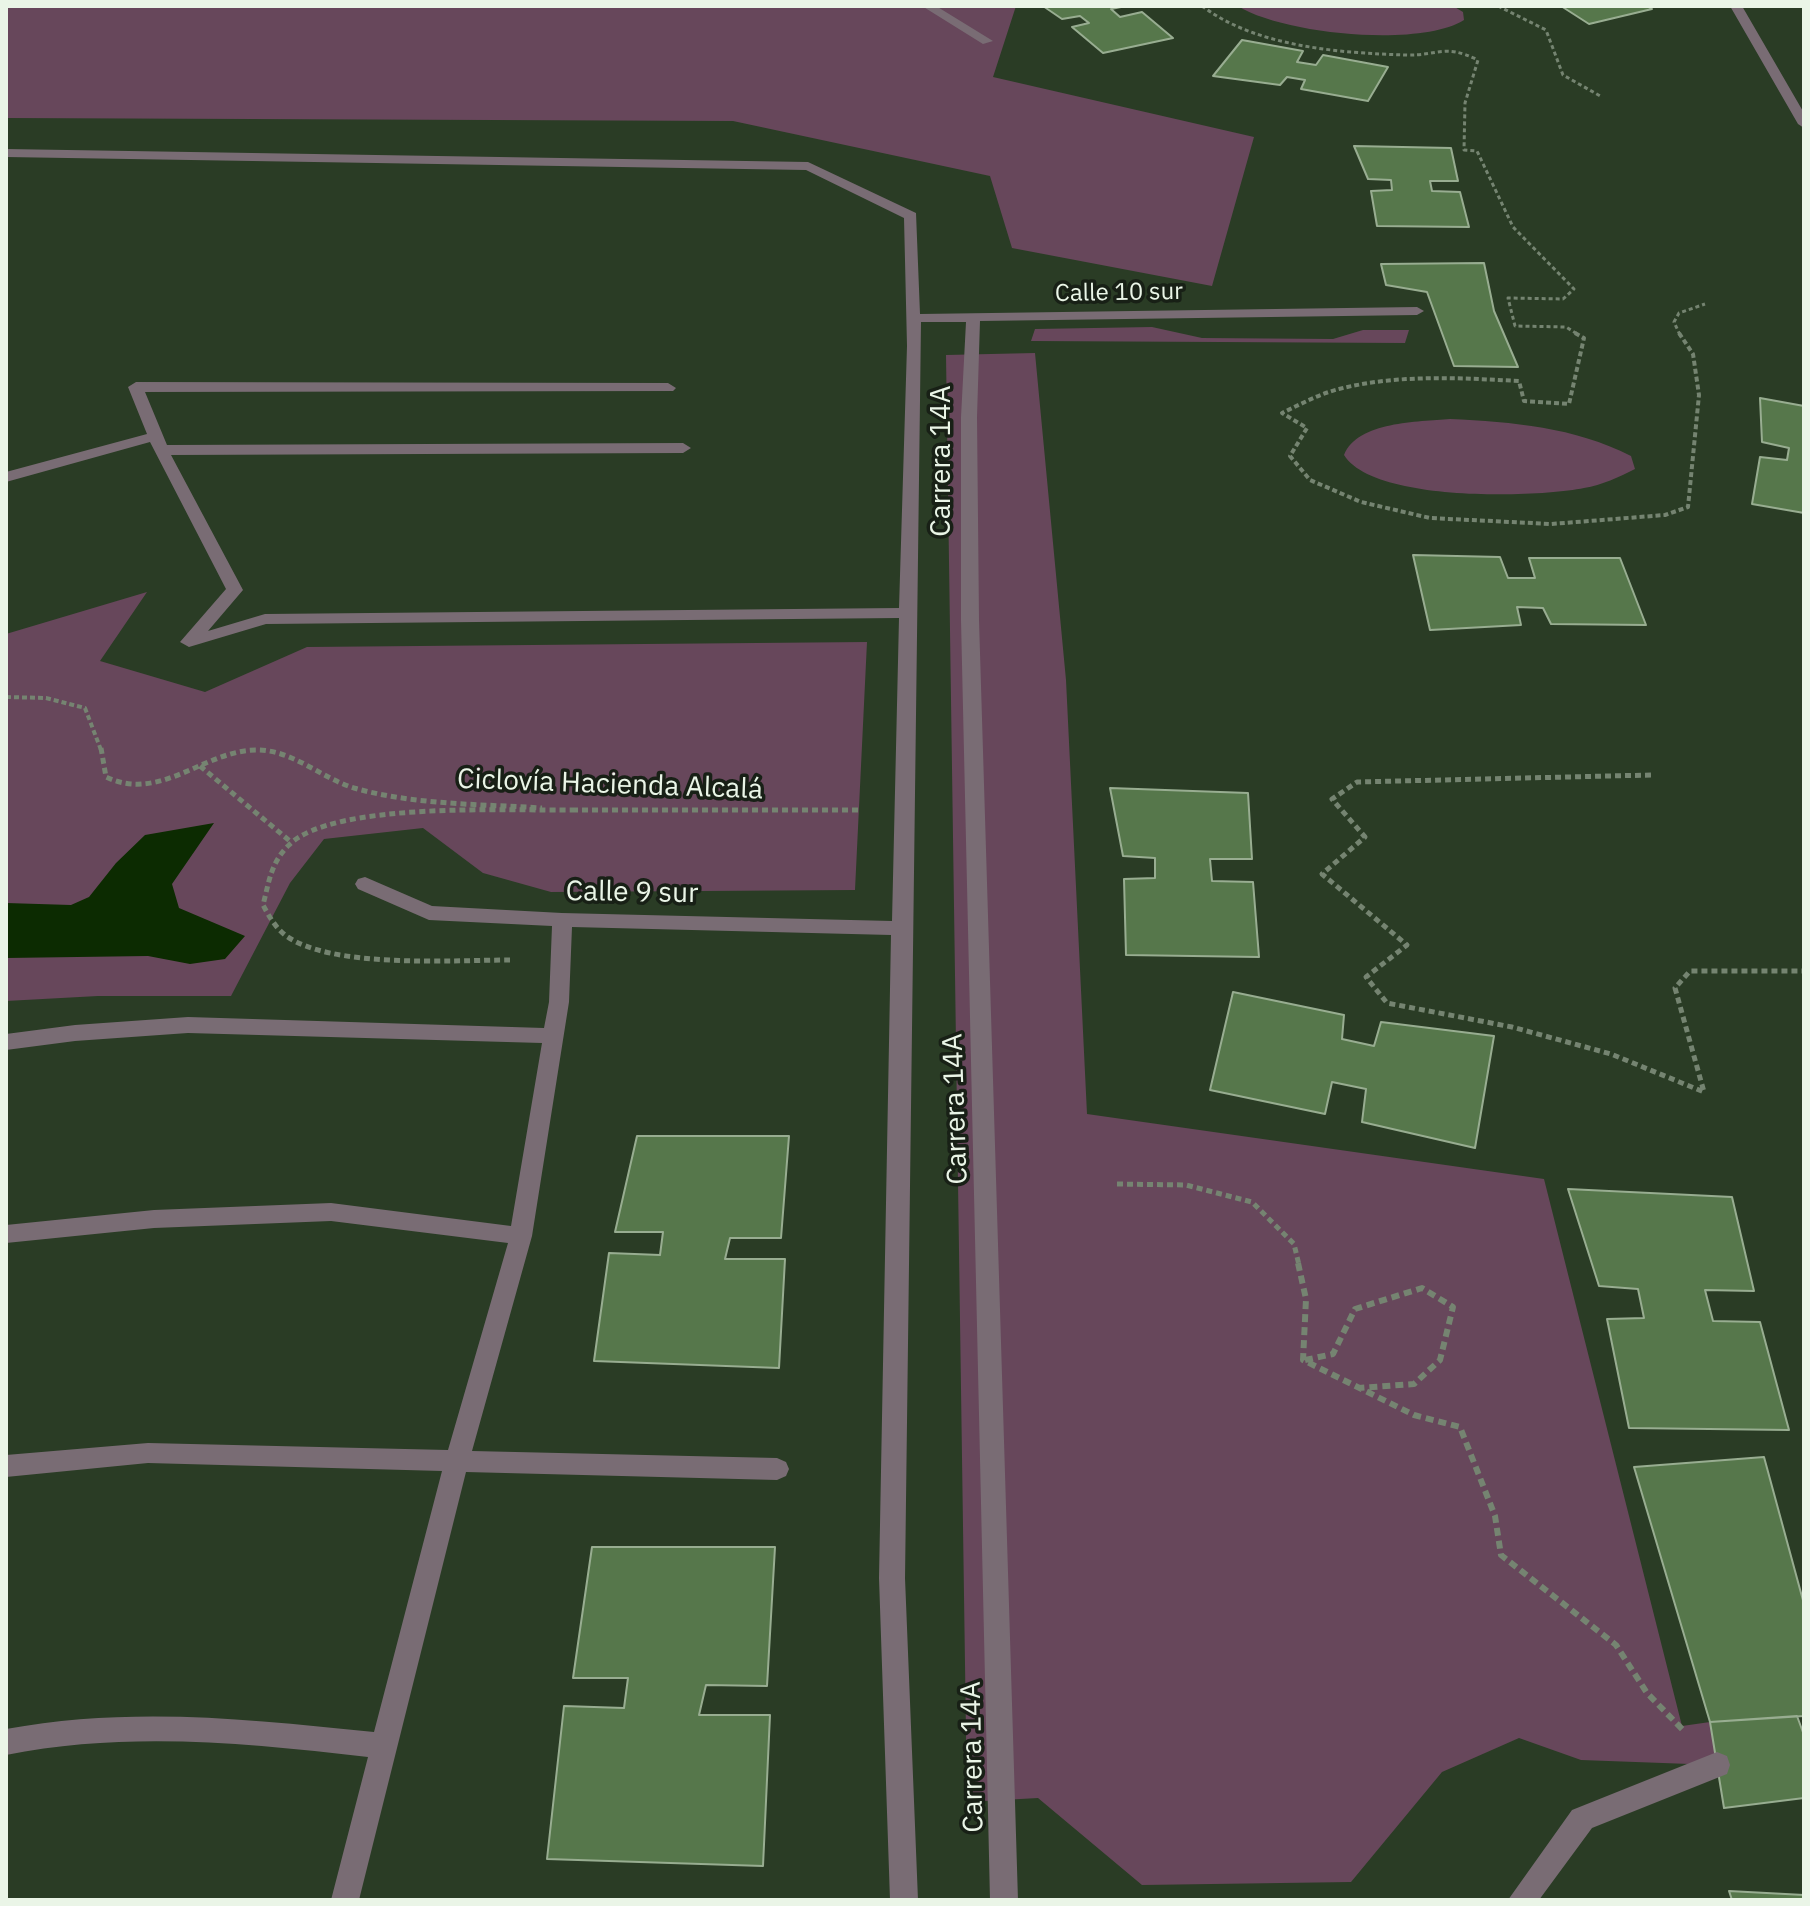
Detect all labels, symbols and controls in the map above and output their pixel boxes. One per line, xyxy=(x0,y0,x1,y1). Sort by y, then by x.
street label: Calle 10 sur xyxy=(1055,277,1183,309)
street label: Carrera 14A xyxy=(925,385,959,537)
street label: Ciclovía Hacienda Alcalá xyxy=(457,763,763,807)
street label: Calle 9 sur xyxy=(565,875,699,911)
street label: Carrera 14A xyxy=(937,1033,975,1185)
street label: Carrera 14A xyxy=(955,1681,991,1833)

